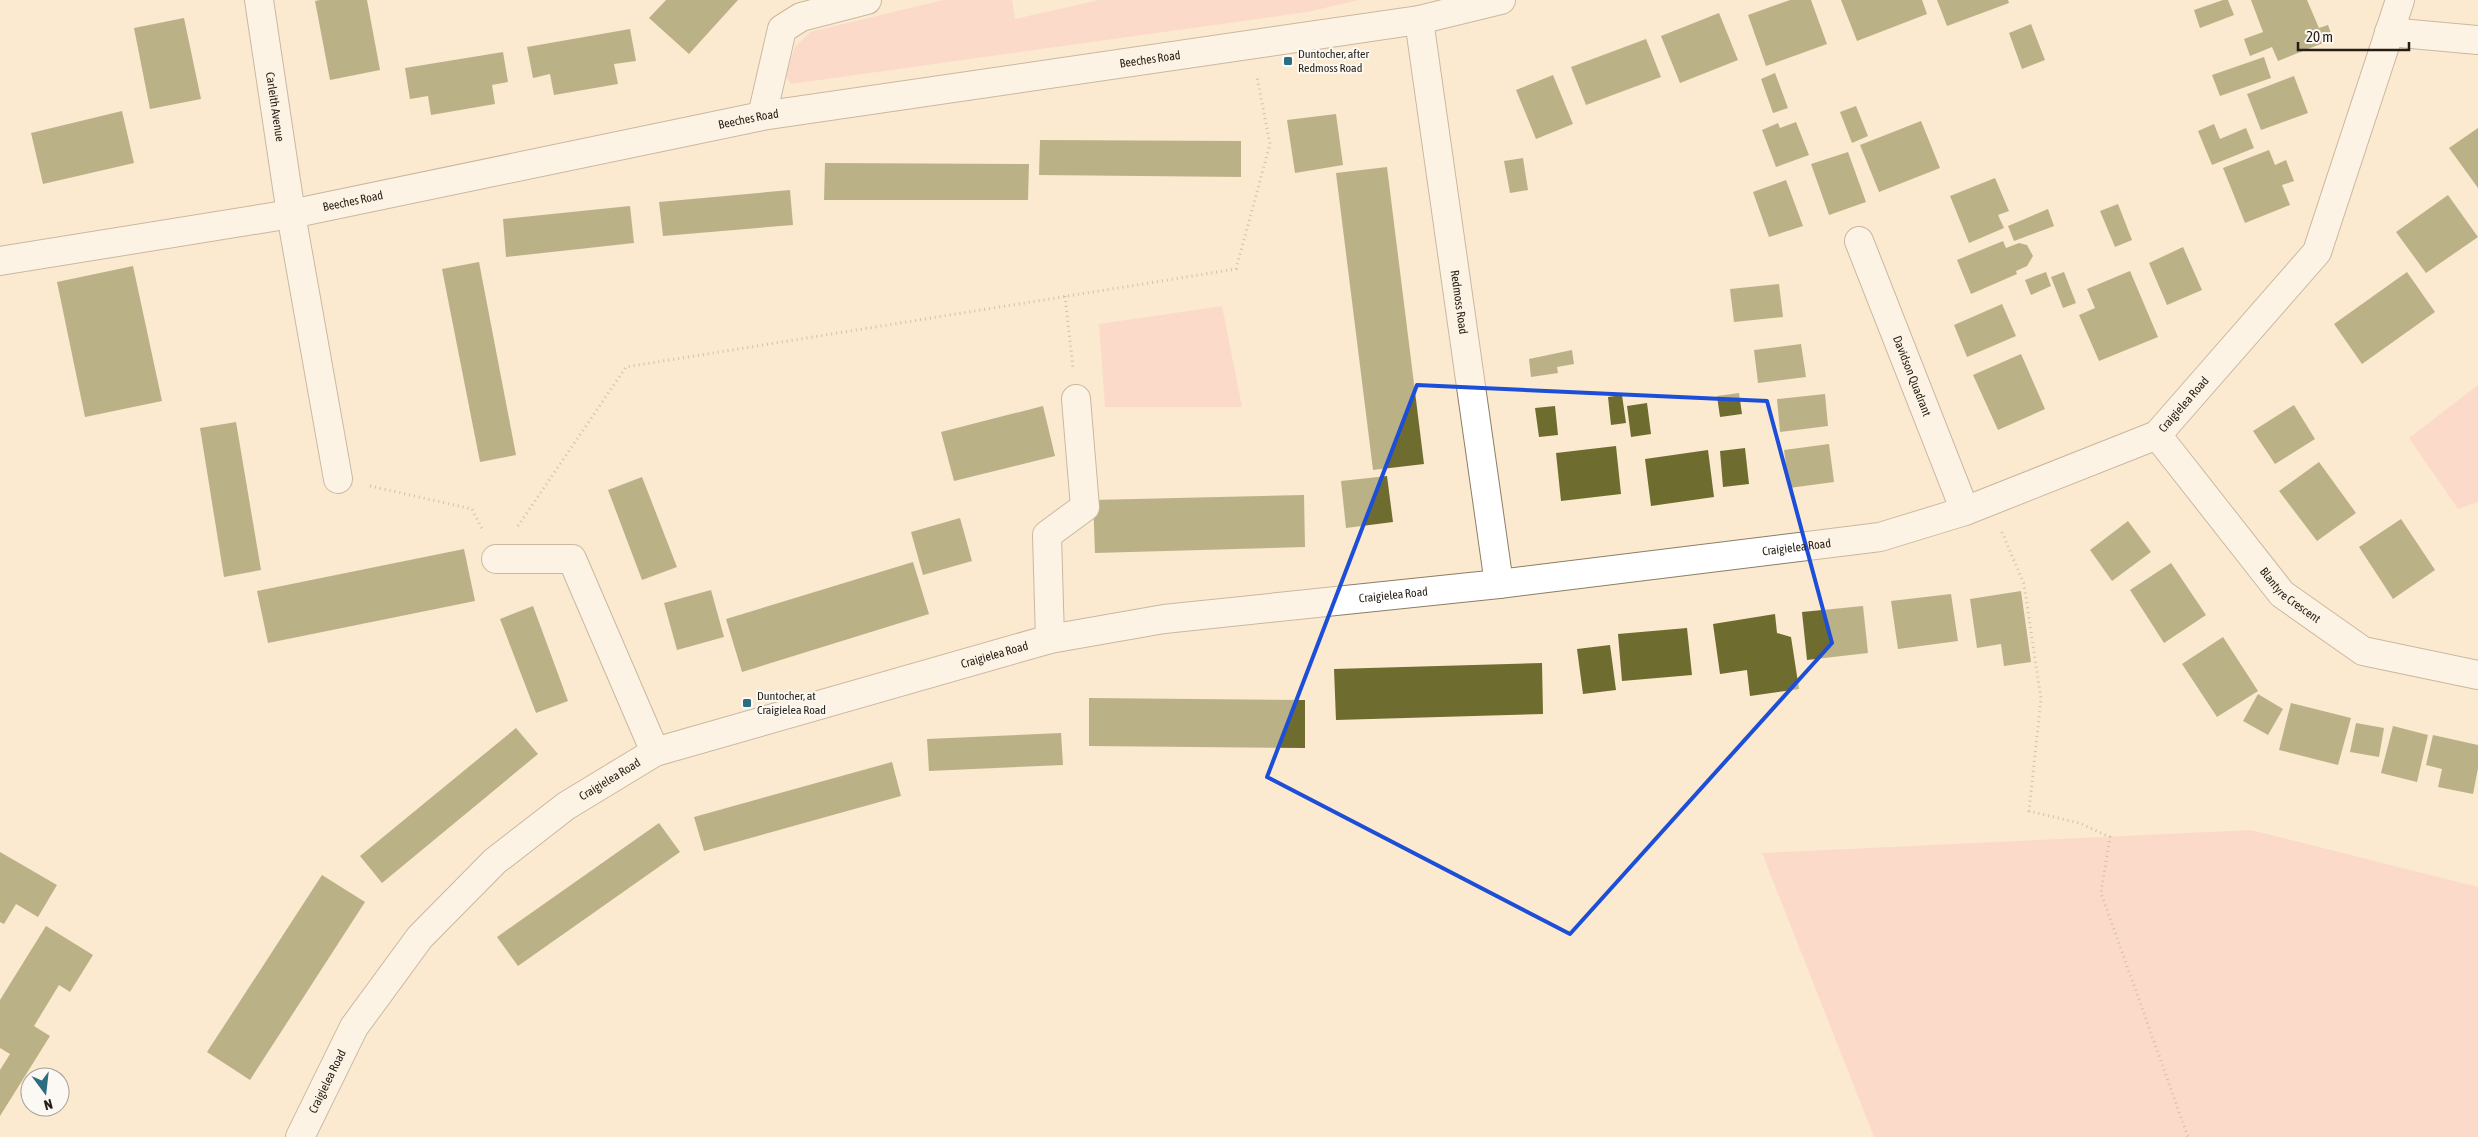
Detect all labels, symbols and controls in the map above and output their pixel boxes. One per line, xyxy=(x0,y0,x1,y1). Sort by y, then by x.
scale bar xyxy=(2298,20,2409,52)
text: 20 m xyxy=(2306,28,2333,45)
place label: Duntocher, after Redmoss Road xyxy=(1298,47,1369,75)
street label: Beeches Road xyxy=(1119,48,1181,71)
marker: Duntocher, after Redmoss Road xyxy=(1282,55,1294,67)
street label: Carleith Avenue xyxy=(263,71,287,142)
street label: Beeches Road xyxy=(717,107,780,132)
street label: Beeches Road xyxy=(322,188,384,214)
street label: Redmoss Road xyxy=(1448,269,1470,335)
street label: Davidson Quadrant xyxy=(1890,334,1934,419)
street label: Craigielea Road xyxy=(2156,374,2212,435)
street label: Craigielea Road xyxy=(1761,536,1832,558)
street label: Blantyre Crescent xyxy=(2257,565,2324,626)
street label: Craigielea Road xyxy=(1358,584,1428,606)
street label: Craigielea Road xyxy=(959,639,1030,671)
place label: Duntocher, at Craigielea Road xyxy=(757,689,826,717)
marker: Duntocher, at Craigielea Road xyxy=(741,697,753,709)
street label: Craigielea Road xyxy=(577,755,643,803)
street label: Craigielea Road xyxy=(306,1047,349,1115)
north arrow xyxy=(20,1067,70,1117)
text: N xyxy=(42,1096,54,1113)

